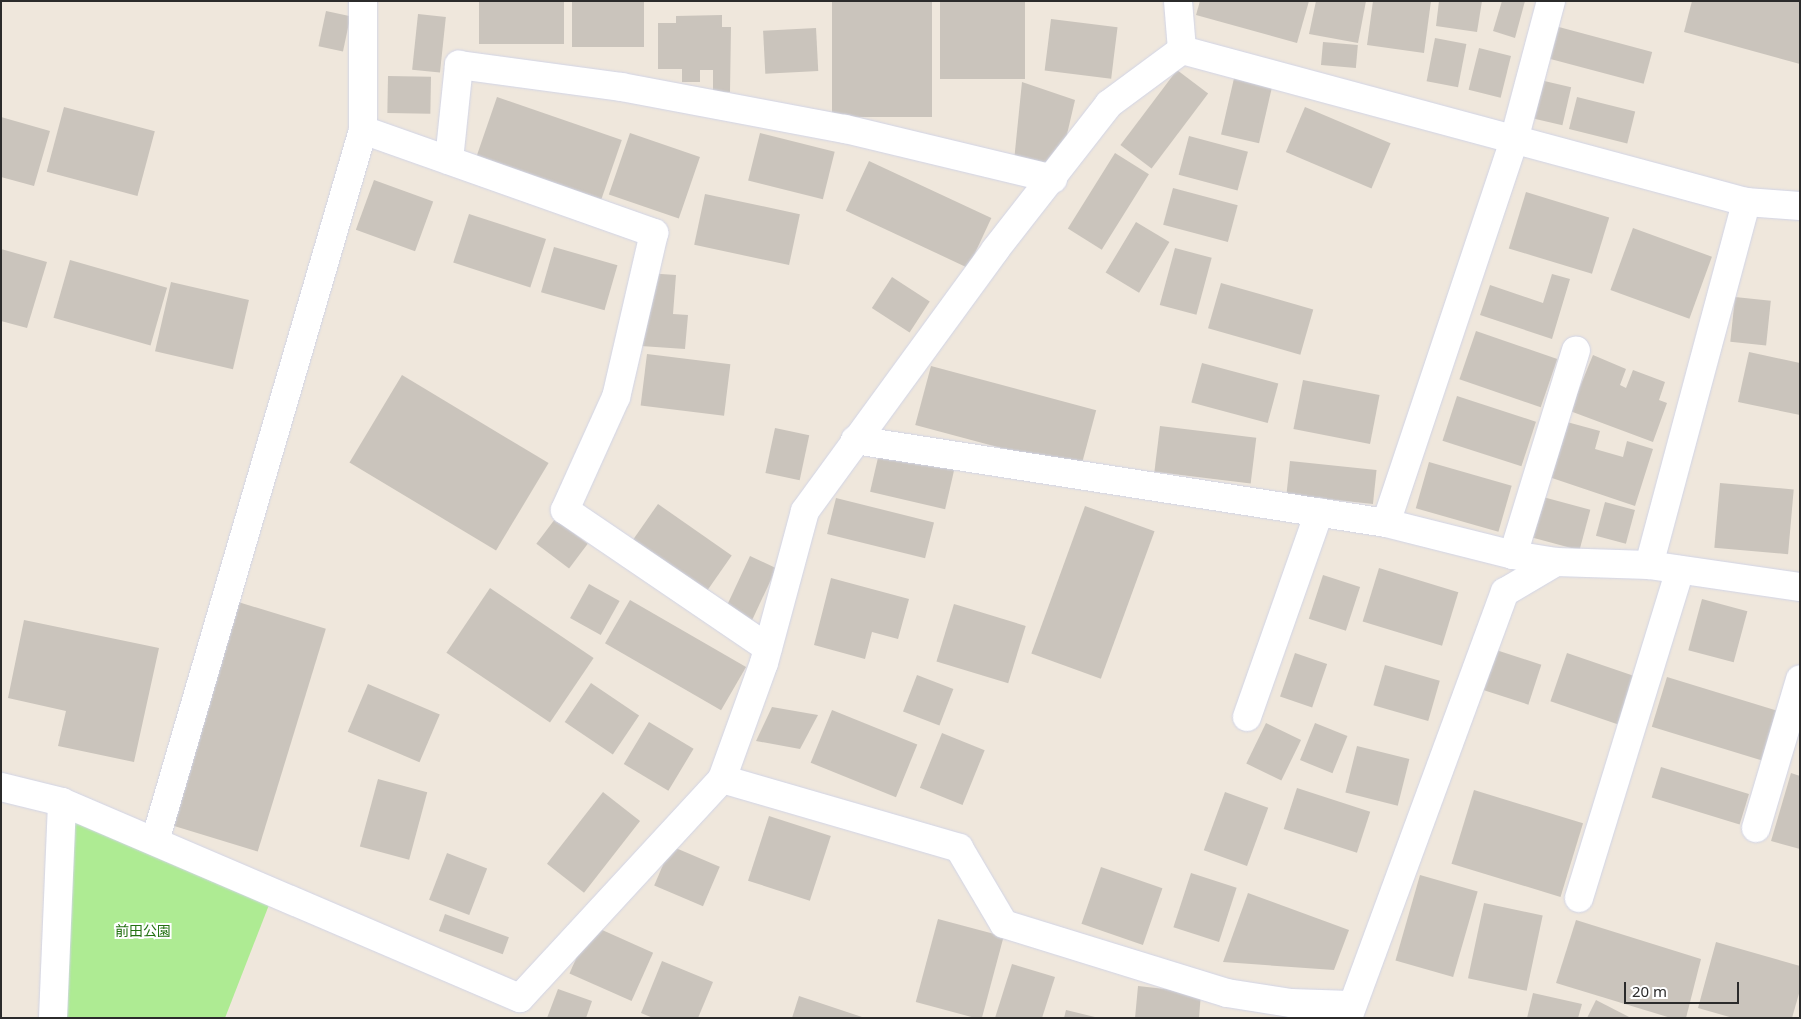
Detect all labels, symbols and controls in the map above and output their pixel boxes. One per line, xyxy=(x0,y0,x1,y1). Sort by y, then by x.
park label: 前田公園 xyxy=(115,923,171,939)
scale bar xyxy=(1626,972,1741,1004)
text: 20 m xyxy=(1632,981,1667,1001)

